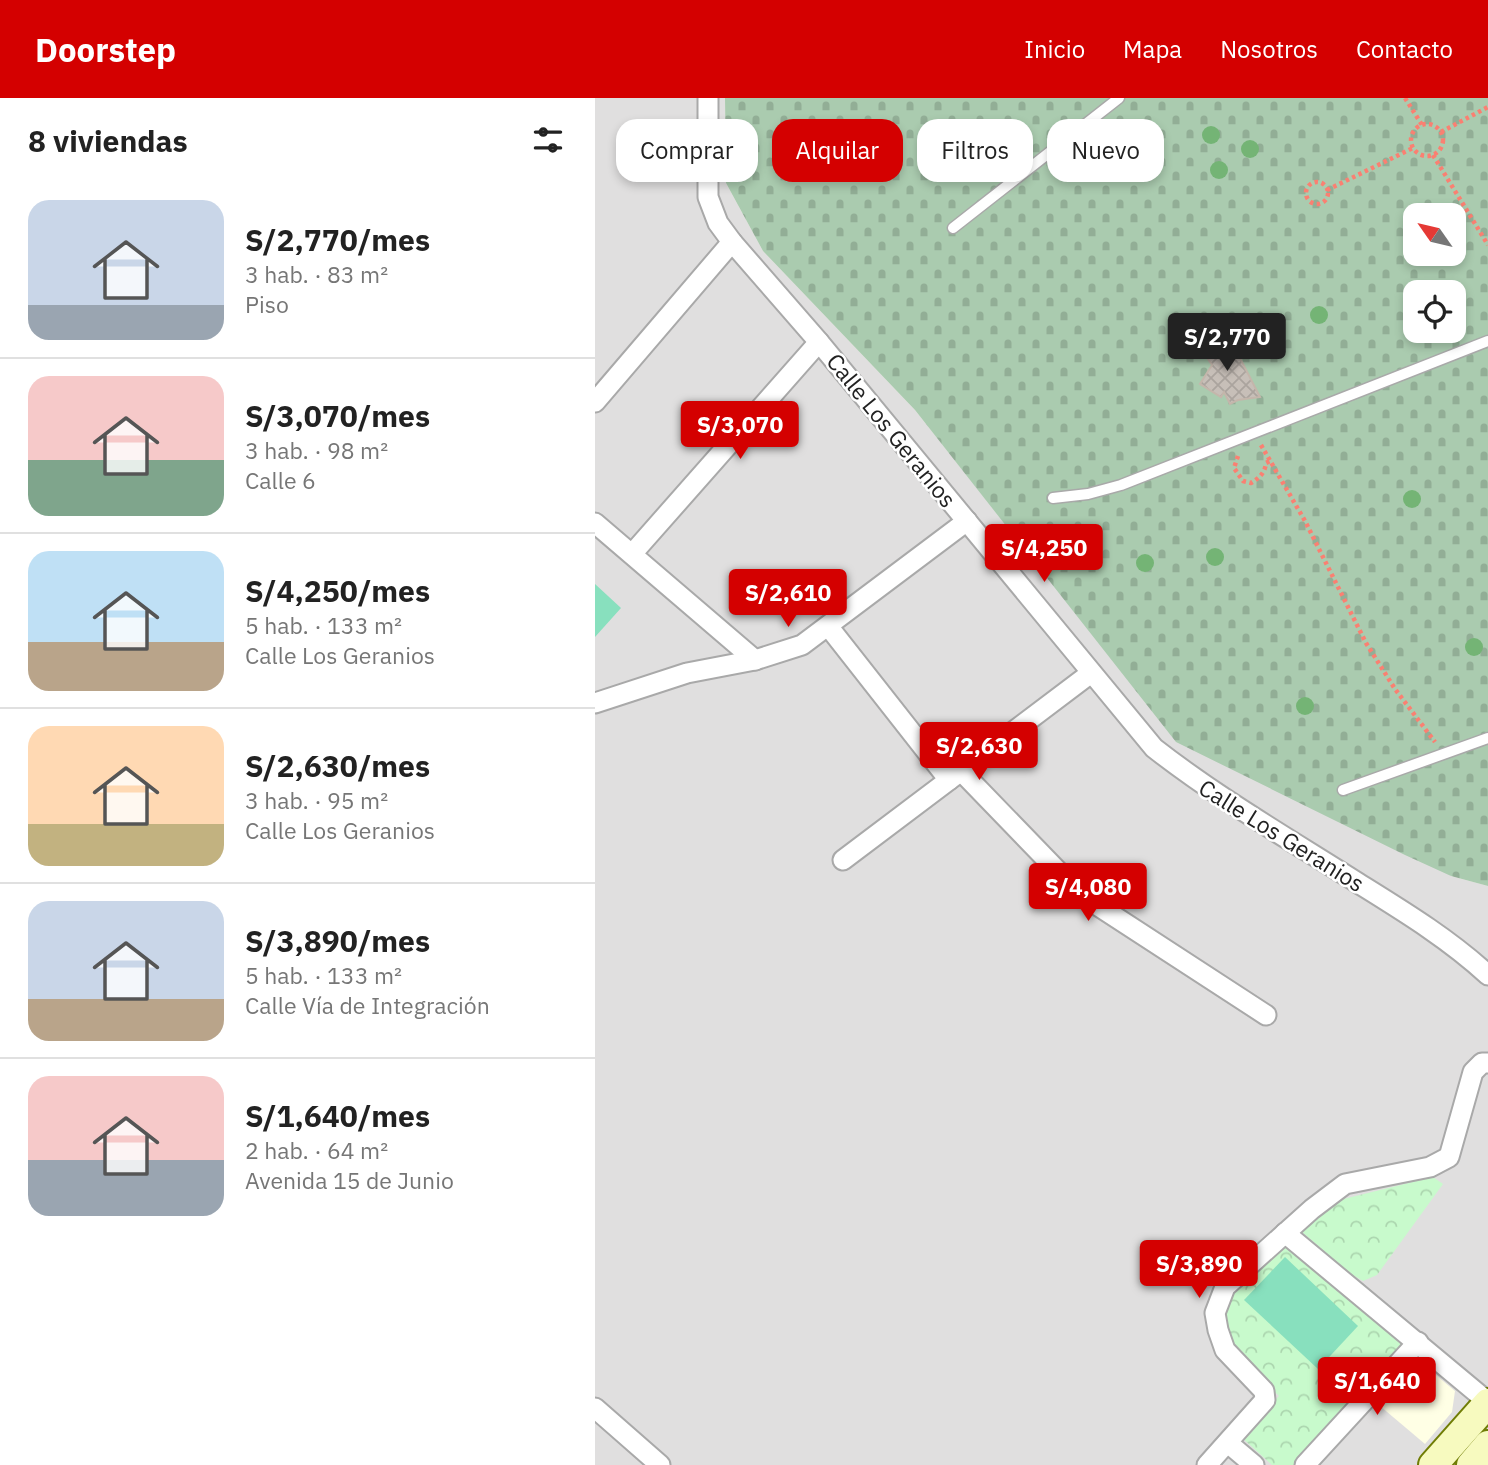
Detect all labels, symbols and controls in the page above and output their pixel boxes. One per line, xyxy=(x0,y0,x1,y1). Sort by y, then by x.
text: Doorstep xyxy=(35,28,176,71)
text: Inicio xyxy=(1024,33,1085,65)
text: Mapa xyxy=(1123,33,1182,65)
text: Nosotros xyxy=(1220,33,1318,65)
text: Contacto xyxy=(1356,33,1453,65)
chip: Comprar xyxy=(616,119,758,182)
chip: Alquilar xyxy=(772,119,903,182)
chip: Filtros xyxy=(917,119,1033,182)
chip: Nuevo xyxy=(1047,119,1164,182)
text: 8 viviendas xyxy=(28,121,188,160)
icon: filters xyxy=(529,121,567,159)
north arrow xyxy=(1403,203,1467,266)
map controls xyxy=(1403,203,1466,343)
text: S/2,770/mes xyxy=(245,220,430,259)
icon: home xyxy=(84,228,168,312)
text: 3 hab. · 83 m² xyxy=(245,259,388,289)
button: locate xyxy=(1403,280,1466,343)
text: Piso xyxy=(245,289,289,319)
pin: S/2,770 xyxy=(1162,314,1292,373)
text: S/2,770 xyxy=(1184,321,1270,351)
street label: Calle Los Geranios xyxy=(821,347,963,513)
text: S/3,070/mes xyxy=(245,396,430,435)
pin: S/3,070 xyxy=(675,402,805,461)
icon: home xyxy=(84,404,168,488)
text: S/3,070 xyxy=(697,409,783,439)
text: 3 hab. · 98 m² xyxy=(245,435,388,465)
text: Calle 6 xyxy=(245,465,316,495)
pin: S/4,250 xyxy=(979,524,1109,584)
text: S/4,250 xyxy=(1001,532,1087,562)
pin: S/2,610 xyxy=(723,570,853,629)
text: S/4,250/mes xyxy=(245,571,430,610)
text: S/2,610 xyxy=(745,577,831,607)
icon: home xyxy=(84,579,168,663)
text: 5 hab. · 133 m² xyxy=(245,610,402,640)
text: Calle Los Geranios xyxy=(245,640,435,670)
pin: S/2,630 xyxy=(914,722,1044,782)
text: S/2,630 xyxy=(936,730,1022,760)
text: S/2,630/mes xyxy=(245,746,430,785)
icon: home xyxy=(84,754,168,838)
street label: Calle Los Geranios xyxy=(1193,772,1371,898)
text: 3 hab. · 95 m² xyxy=(245,785,388,815)
text: Calle Los Geranios xyxy=(245,815,435,845)
pin: S/4,080 xyxy=(1023,864,1153,923)
text: S/4,080 xyxy=(1045,871,1131,901)
text: S/3,890/mes xyxy=(245,921,430,960)
icon: home xyxy=(84,929,168,1013)
text: 5 hab. · 133 m² xyxy=(245,960,402,990)
text: Calle Vía de Integración xyxy=(245,990,490,1020)
text: S/1,640/mes xyxy=(245,1096,430,1135)
icon: home xyxy=(84,1104,168,1188)
text: 2 hab. · 64 m² xyxy=(245,1135,388,1165)
text: Avenida 15 de Junio xyxy=(245,1165,454,1195)
pin: S/3,890 xyxy=(1134,1240,1264,1300)
text: S/3,890 xyxy=(1156,1248,1242,1278)
pin: S/1,640 xyxy=(1312,1358,1442,1417)
text: S/1,640 xyxy=(1334,1365,1420,1395)

